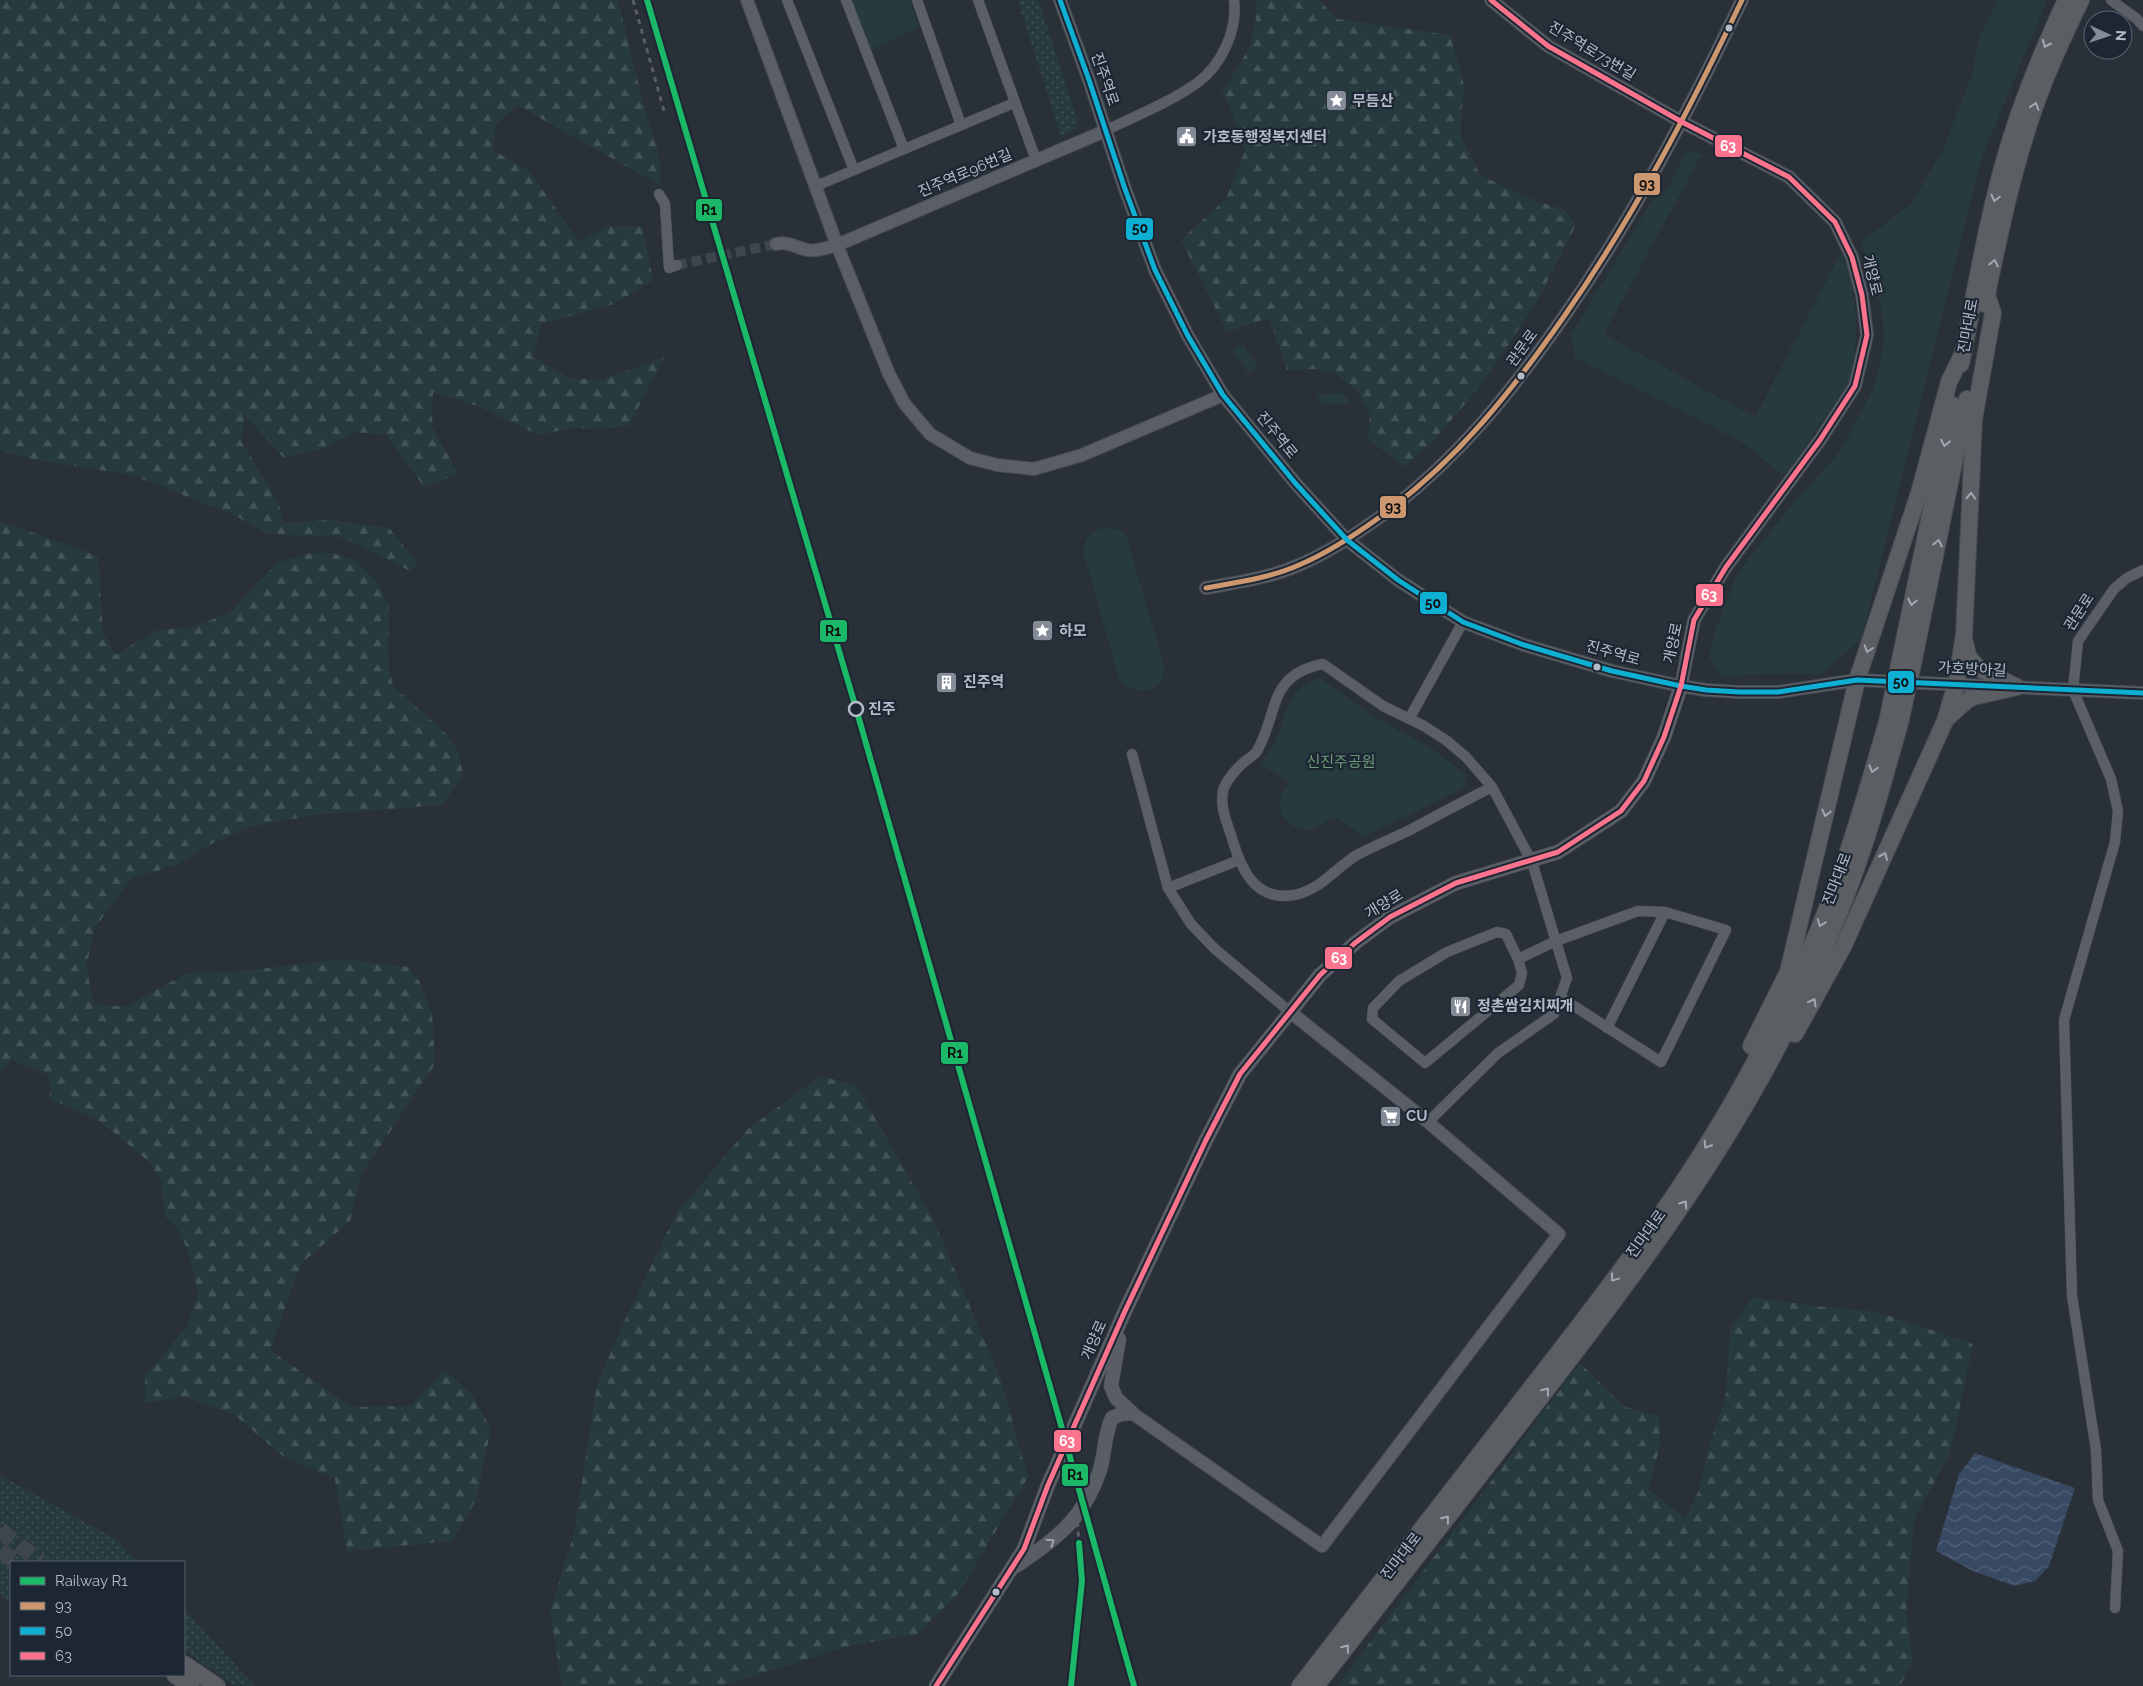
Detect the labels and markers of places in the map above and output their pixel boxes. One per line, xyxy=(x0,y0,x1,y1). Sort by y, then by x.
unlabelled marker xyxy=(1724,23,1734,33)
place icon: 무듬산 xyxy=(1324,89,1348,113)
place label: 무듬산 xyxy=(1352,92,1394,110)
public building icon: 가호동행정복지센터 xyxy=(1175,125,1199,149)
place label: 가호동행정복지센터 xyxy=(1203,128,1327,146)
unlabelled marker xyxy=(1516,371,1526,381)
place icon: 하모 xyxy=(1031,619,1055,643)
place label: 하모 xyxy=(1059,622,1087,640)
unlabelled marker xyxy=(1592,662,1602,672)
building icon: 진주역 xyxy=(935,670,959,694)
place label: 진주역 xyxy=(963,673,1004,691)
place label: 진주 xyxy=(868,700,896,718)
marker: 진주 xyxy=(848,701,864,717)
restaurant icon: 정촌쌈김치찌개 xyxy=(1449,994,1473,1018)
place label: 정촌쌈김치찌개 xyxy=(1477,997,1574,1015)
supermarket icon: CU xyxy=(1378,1104,1402,1128)
place label: CU xyxy=(1406,1107,1428,1125)
unlabelled marker xyxy=(991,1587,1001,1597)

